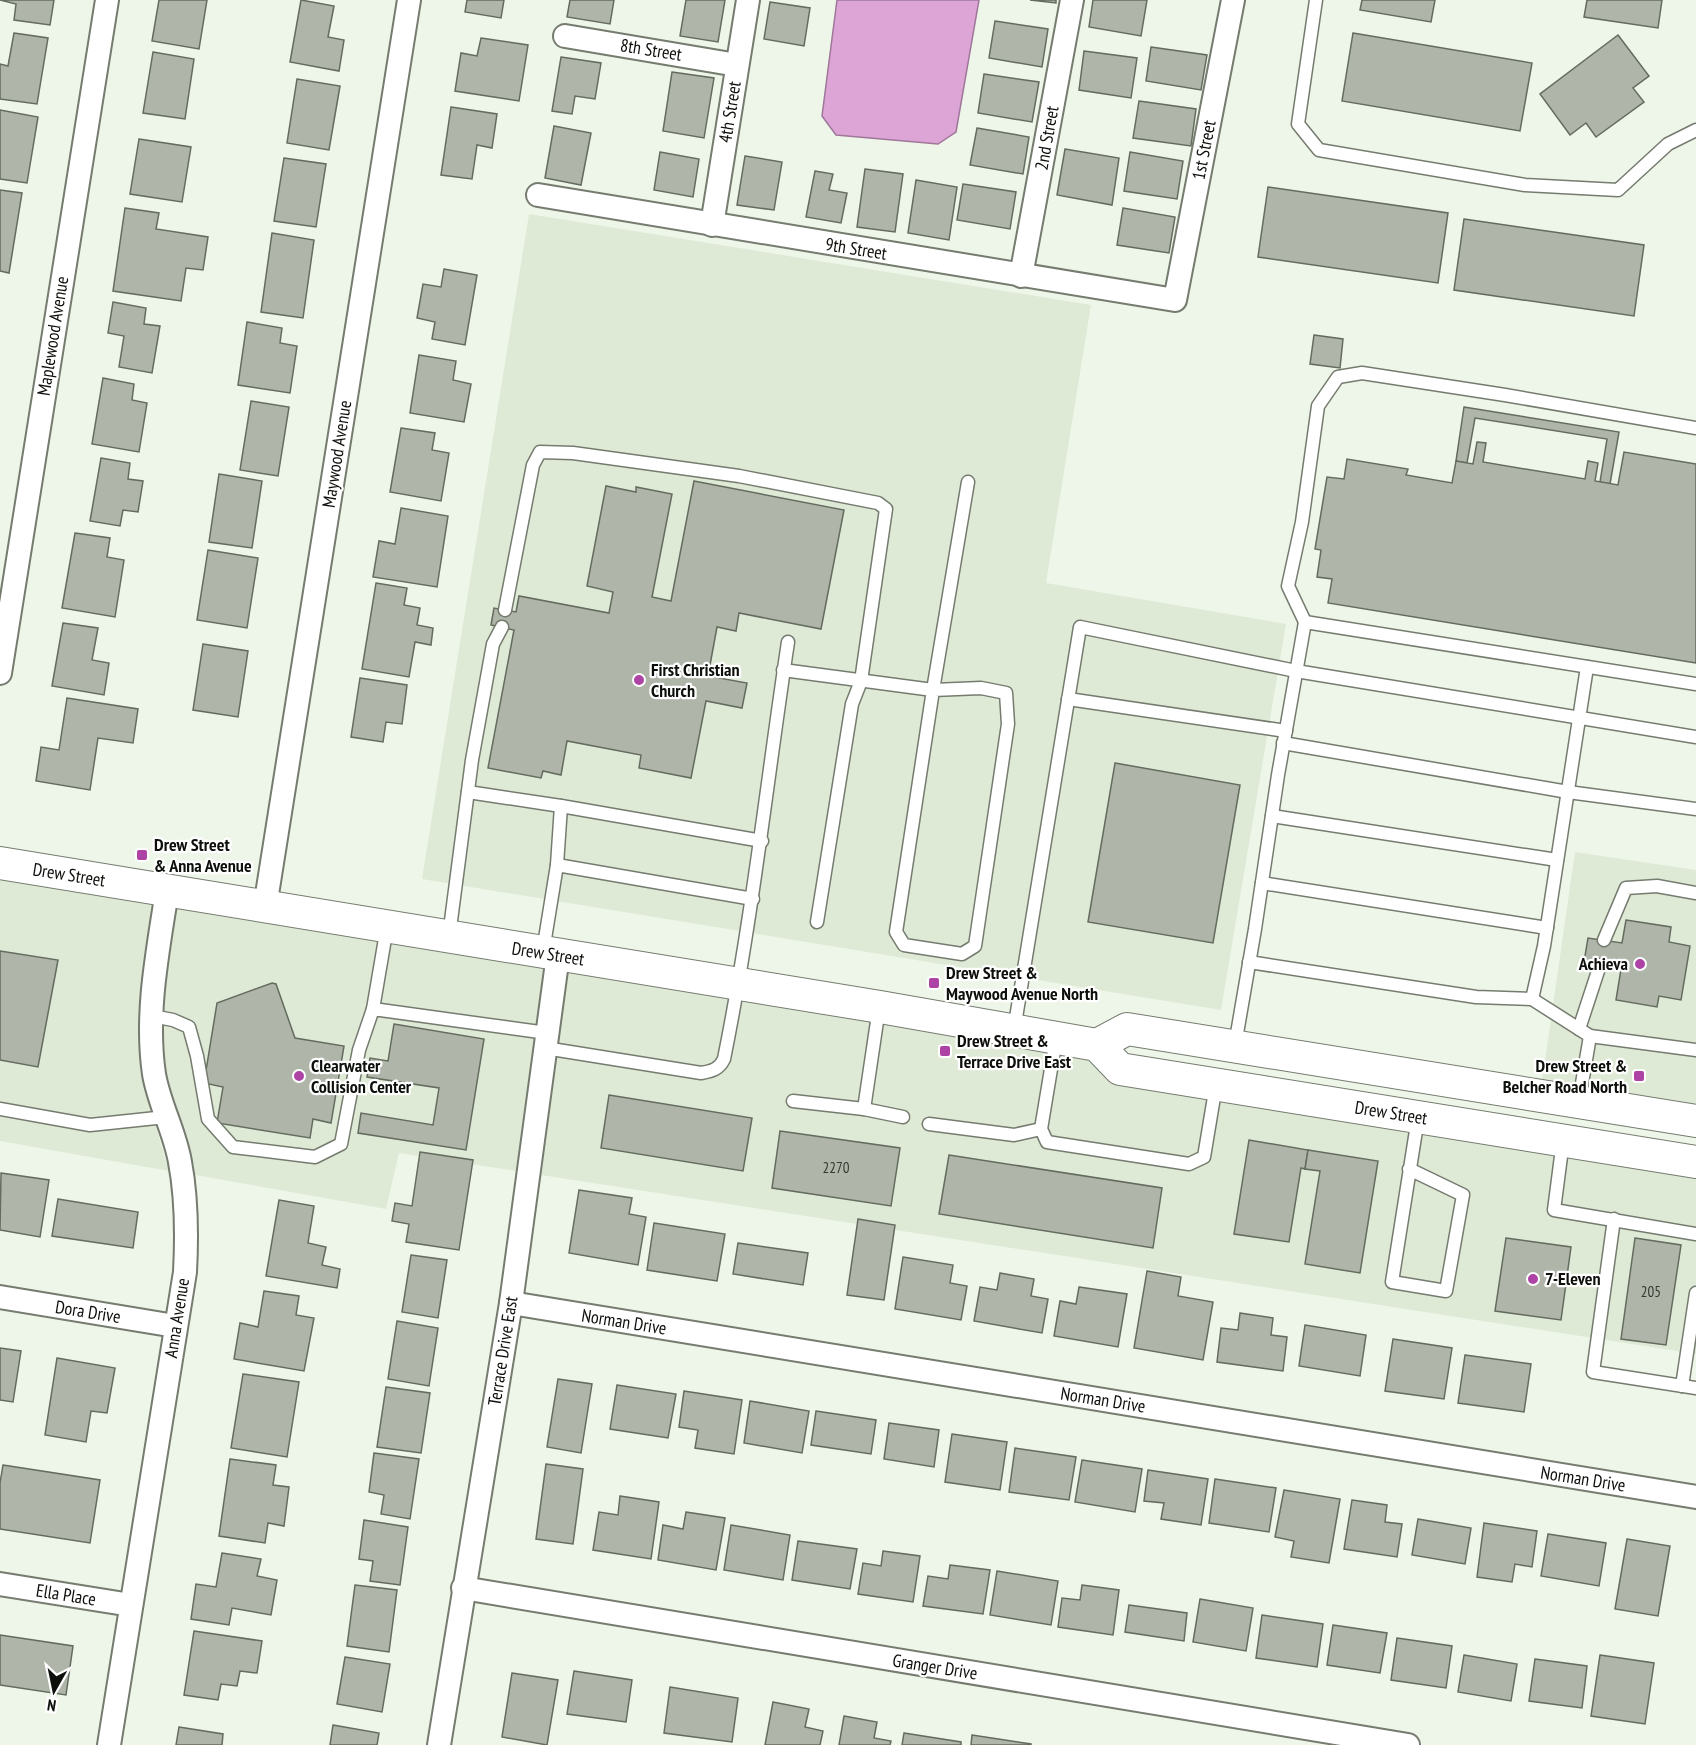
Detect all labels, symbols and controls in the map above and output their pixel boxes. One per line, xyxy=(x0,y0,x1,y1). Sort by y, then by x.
street label: 8th Street xyxy=(619,33,684,66)
street label: 4th Street xyxy=(713,79,746,144)
street label: 2nd Street xyxy=(1030,104,1063,172)
street label: 1st Street xyxy=(1186,118,1221,182)
street label: 9th Street xyxy=(824,232,889,265)
street label: Maplewood Avenue xyxy=(32,275,73,397)
street label: Maywood Avenue xyxy=(317,399,356,509)
place label: First Christian Church xyxy=(651,658,740,702)
marker: First Christian Church xyxy=(632,673,646,687)
place label: Drew Street & Anna Avenue xyxy=(154,833,252,877)
marker: Drew Street & Anna Avenue xyxy=(135,848,149,862)
street label: Drew Street xyxy=(31,857,107,892)
street label: Drew Street xyxy=(510,936,586,971)
place label: Achieva xyxy=(1578,952,1628,975)
marker: Achieva xyxy=(1633,957,1647,971)
place label: Drew Street & Maywood Avenue North xyxy=(946,961,1098,1005)
marker: Drew Street & Maywood Avenue North xyxy=(927,976,941,990)
place label: Drew Street & Terrace Drive East xyxy=(957,1029,1072,1073)
marker: Drew Street & Terrace Drive East xyxy=(938,1044,952,1058)
place label: Clearwater Collision Center xyxy=(311,1054,412,1098)
place label: Drew Street & Belcher Road North xyxy=(1503,1054,1627,1098)
marker: Clearwater Collision Center xyxy=(292,1069,306,1083)
marker: Drew Street & Belcher Road North xyxy=(1632,1069,1646,1083)
street label: Drew Street xyxy=(1353,1095,1429,1130)
house number: 2270 xyxy=(822,1158,850,1177)
place label: 7-Eleven xyxy=(1545,1267,1601,1290)
marker: 7-Eleven xyxy=(1526,1272,1540,1286)
street label: Anna Avenue xyxy=(159,1276,194,1359)
house number: 205 xyxy=(1641,1282,1661,1301)
street label: Terrace Drive East xyxy=(483,1294,523,1407)
street label: Dora Drive xyxy=(54,1295,122,1328)
street label: Norman Drive xyxy=(580,1303,668,1340)
street label: Norman Drive xyxy=(1059,1381,1147,1418)
street label: Norman Drive xyxy=(1539,1460,1627,1497)
street label: Ella Place xyxy=(35,1578,98,1611)
street label: Granger Drive xyxy=(891,1648,979,1685)
north arrow xyxy=(24,1661,84,1721)
text: N xyxy=(46,1695,57,1716)

